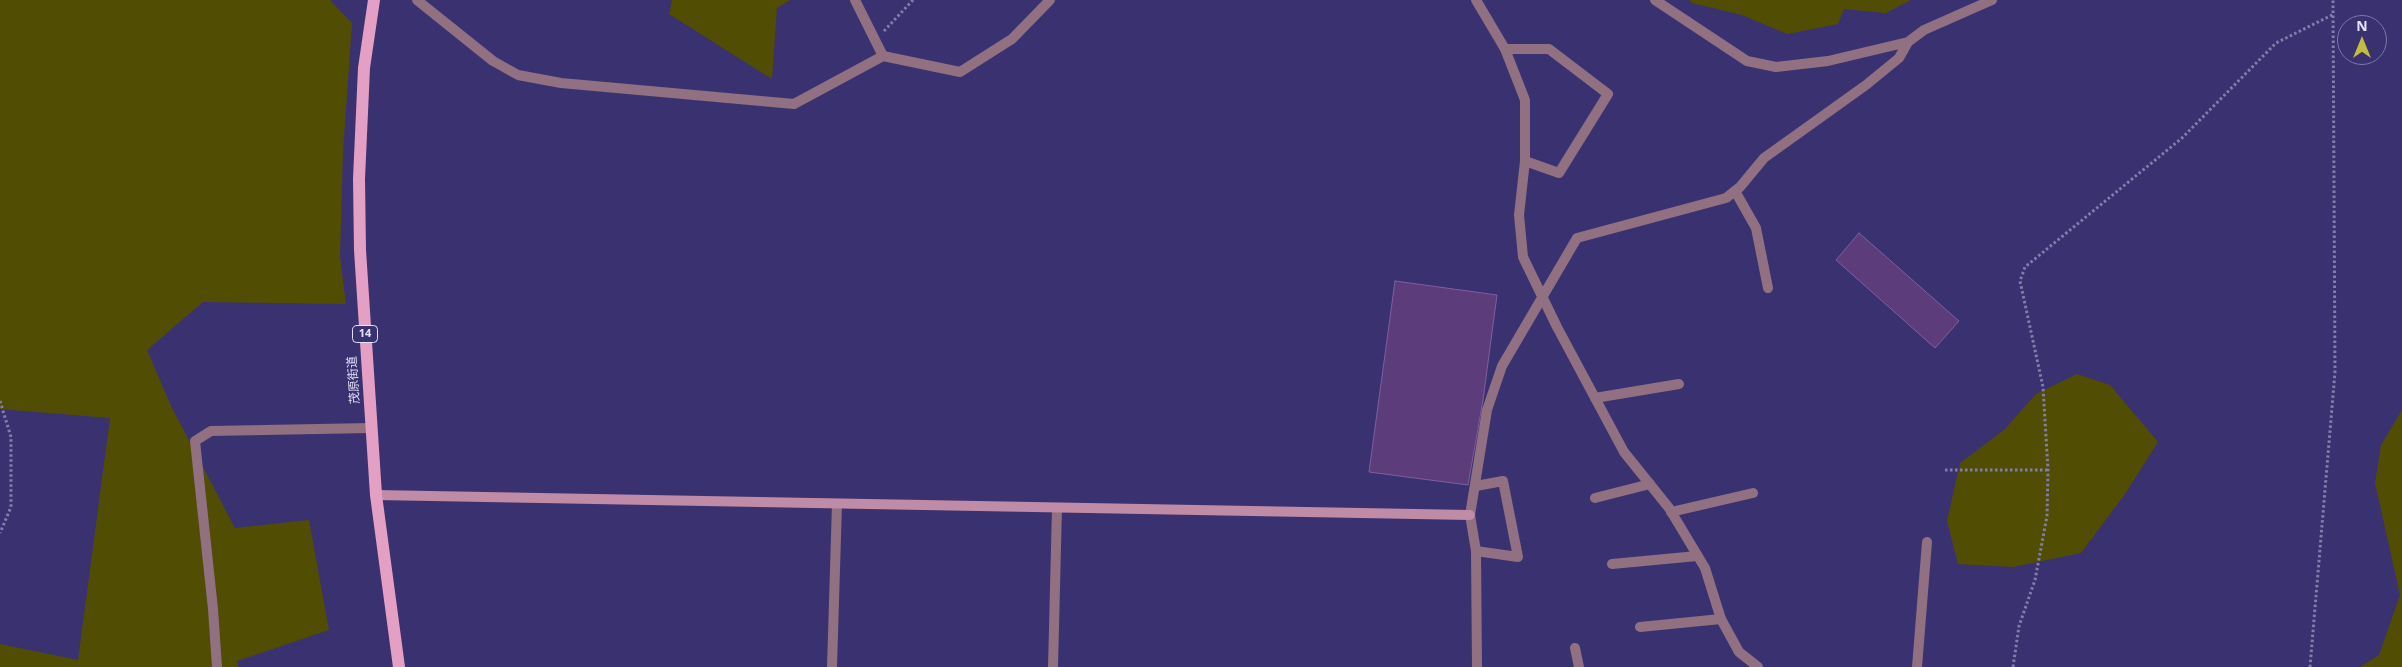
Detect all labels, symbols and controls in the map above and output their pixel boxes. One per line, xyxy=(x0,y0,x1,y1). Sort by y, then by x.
north arrow xyxy=(2337,15,2387,65)
text: N xyxy=(2356,16,2368,35)
road number: 14 xyxy=(352,326,378,342)
street label: 茂原街道 xyxy=(345,356,363,404)

